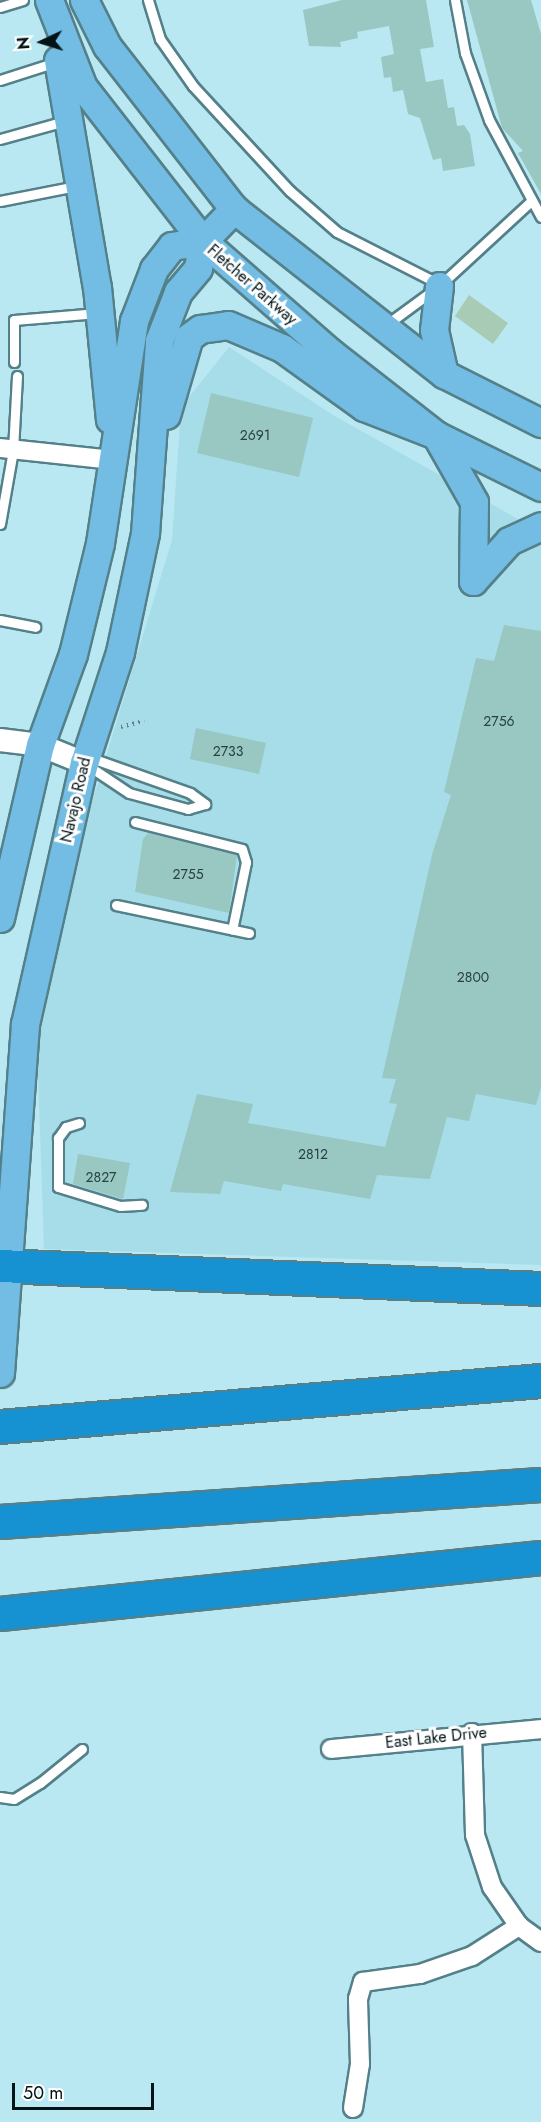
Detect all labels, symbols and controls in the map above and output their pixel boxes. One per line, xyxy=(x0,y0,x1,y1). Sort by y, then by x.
north arrow xyxy=(12,12,72,72)
text: N xyxy=(12,36,35,50)
street label: Fletcher Parkway xyxy=(203,241,301,329)
house number: 2691 xyxy=(240,427,270,443)
house number: 2756 xyxy=(483,713,515,729)
house number: 2733 xyxy=(213,743,243,759)
street label: Navajo Road xyxy=(57,756,95,844)
house number: 2755 xyxy=(172,866,204,882)
house number: 2800 xyxy=(457,969,489,985)
house number: 2812 xyxy=(298,1146,328,1162)
house number: 2827 xyxy=(86,1169,116,1185)
street label: East Lake Drive xyxy=(384,1723,488,1753)
scale bar xyxy=(15,2071,158,2109)
text: 50 m xyxy=(23,2080,63,2106)

